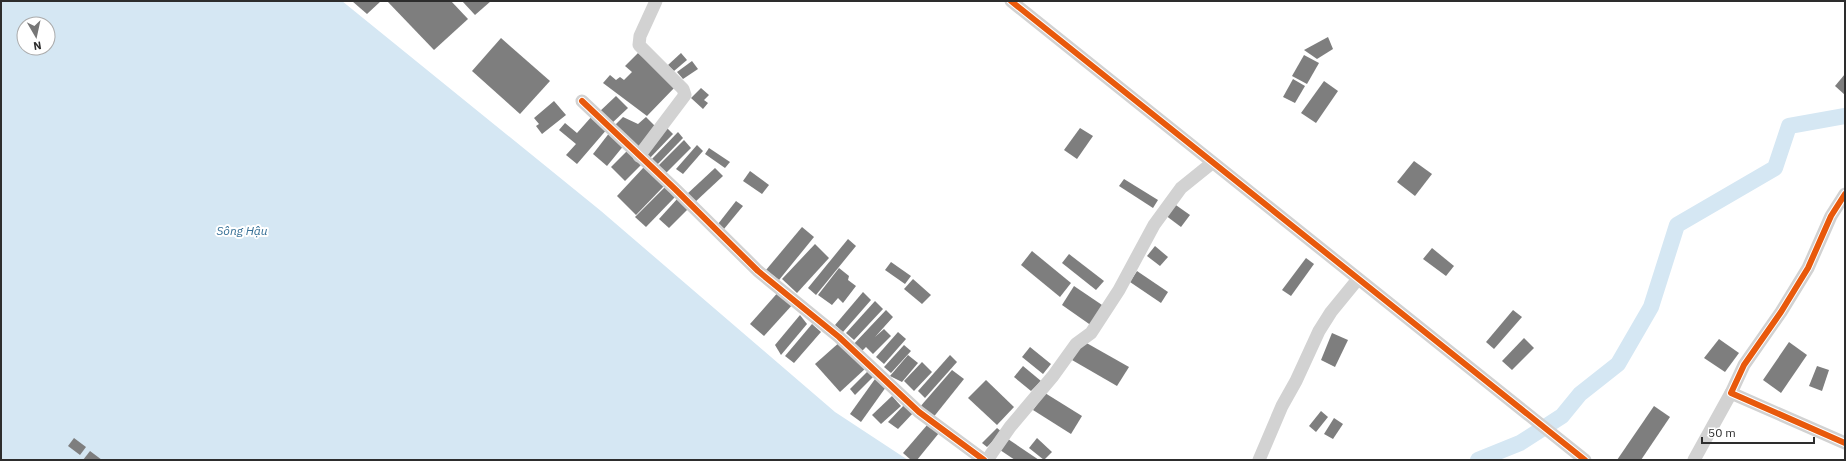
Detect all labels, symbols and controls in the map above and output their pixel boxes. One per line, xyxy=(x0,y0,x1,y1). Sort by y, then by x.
north arrow xyxy=(16,16,56,56)
text: N xyxy=(33,38,43,53)
water label: Sông Hậu xyxy=(216,223,268,238)
scale bar xyxy=(1702,419,1814,445)
text: 50 m xyxy=(1708,425,1736,440)

